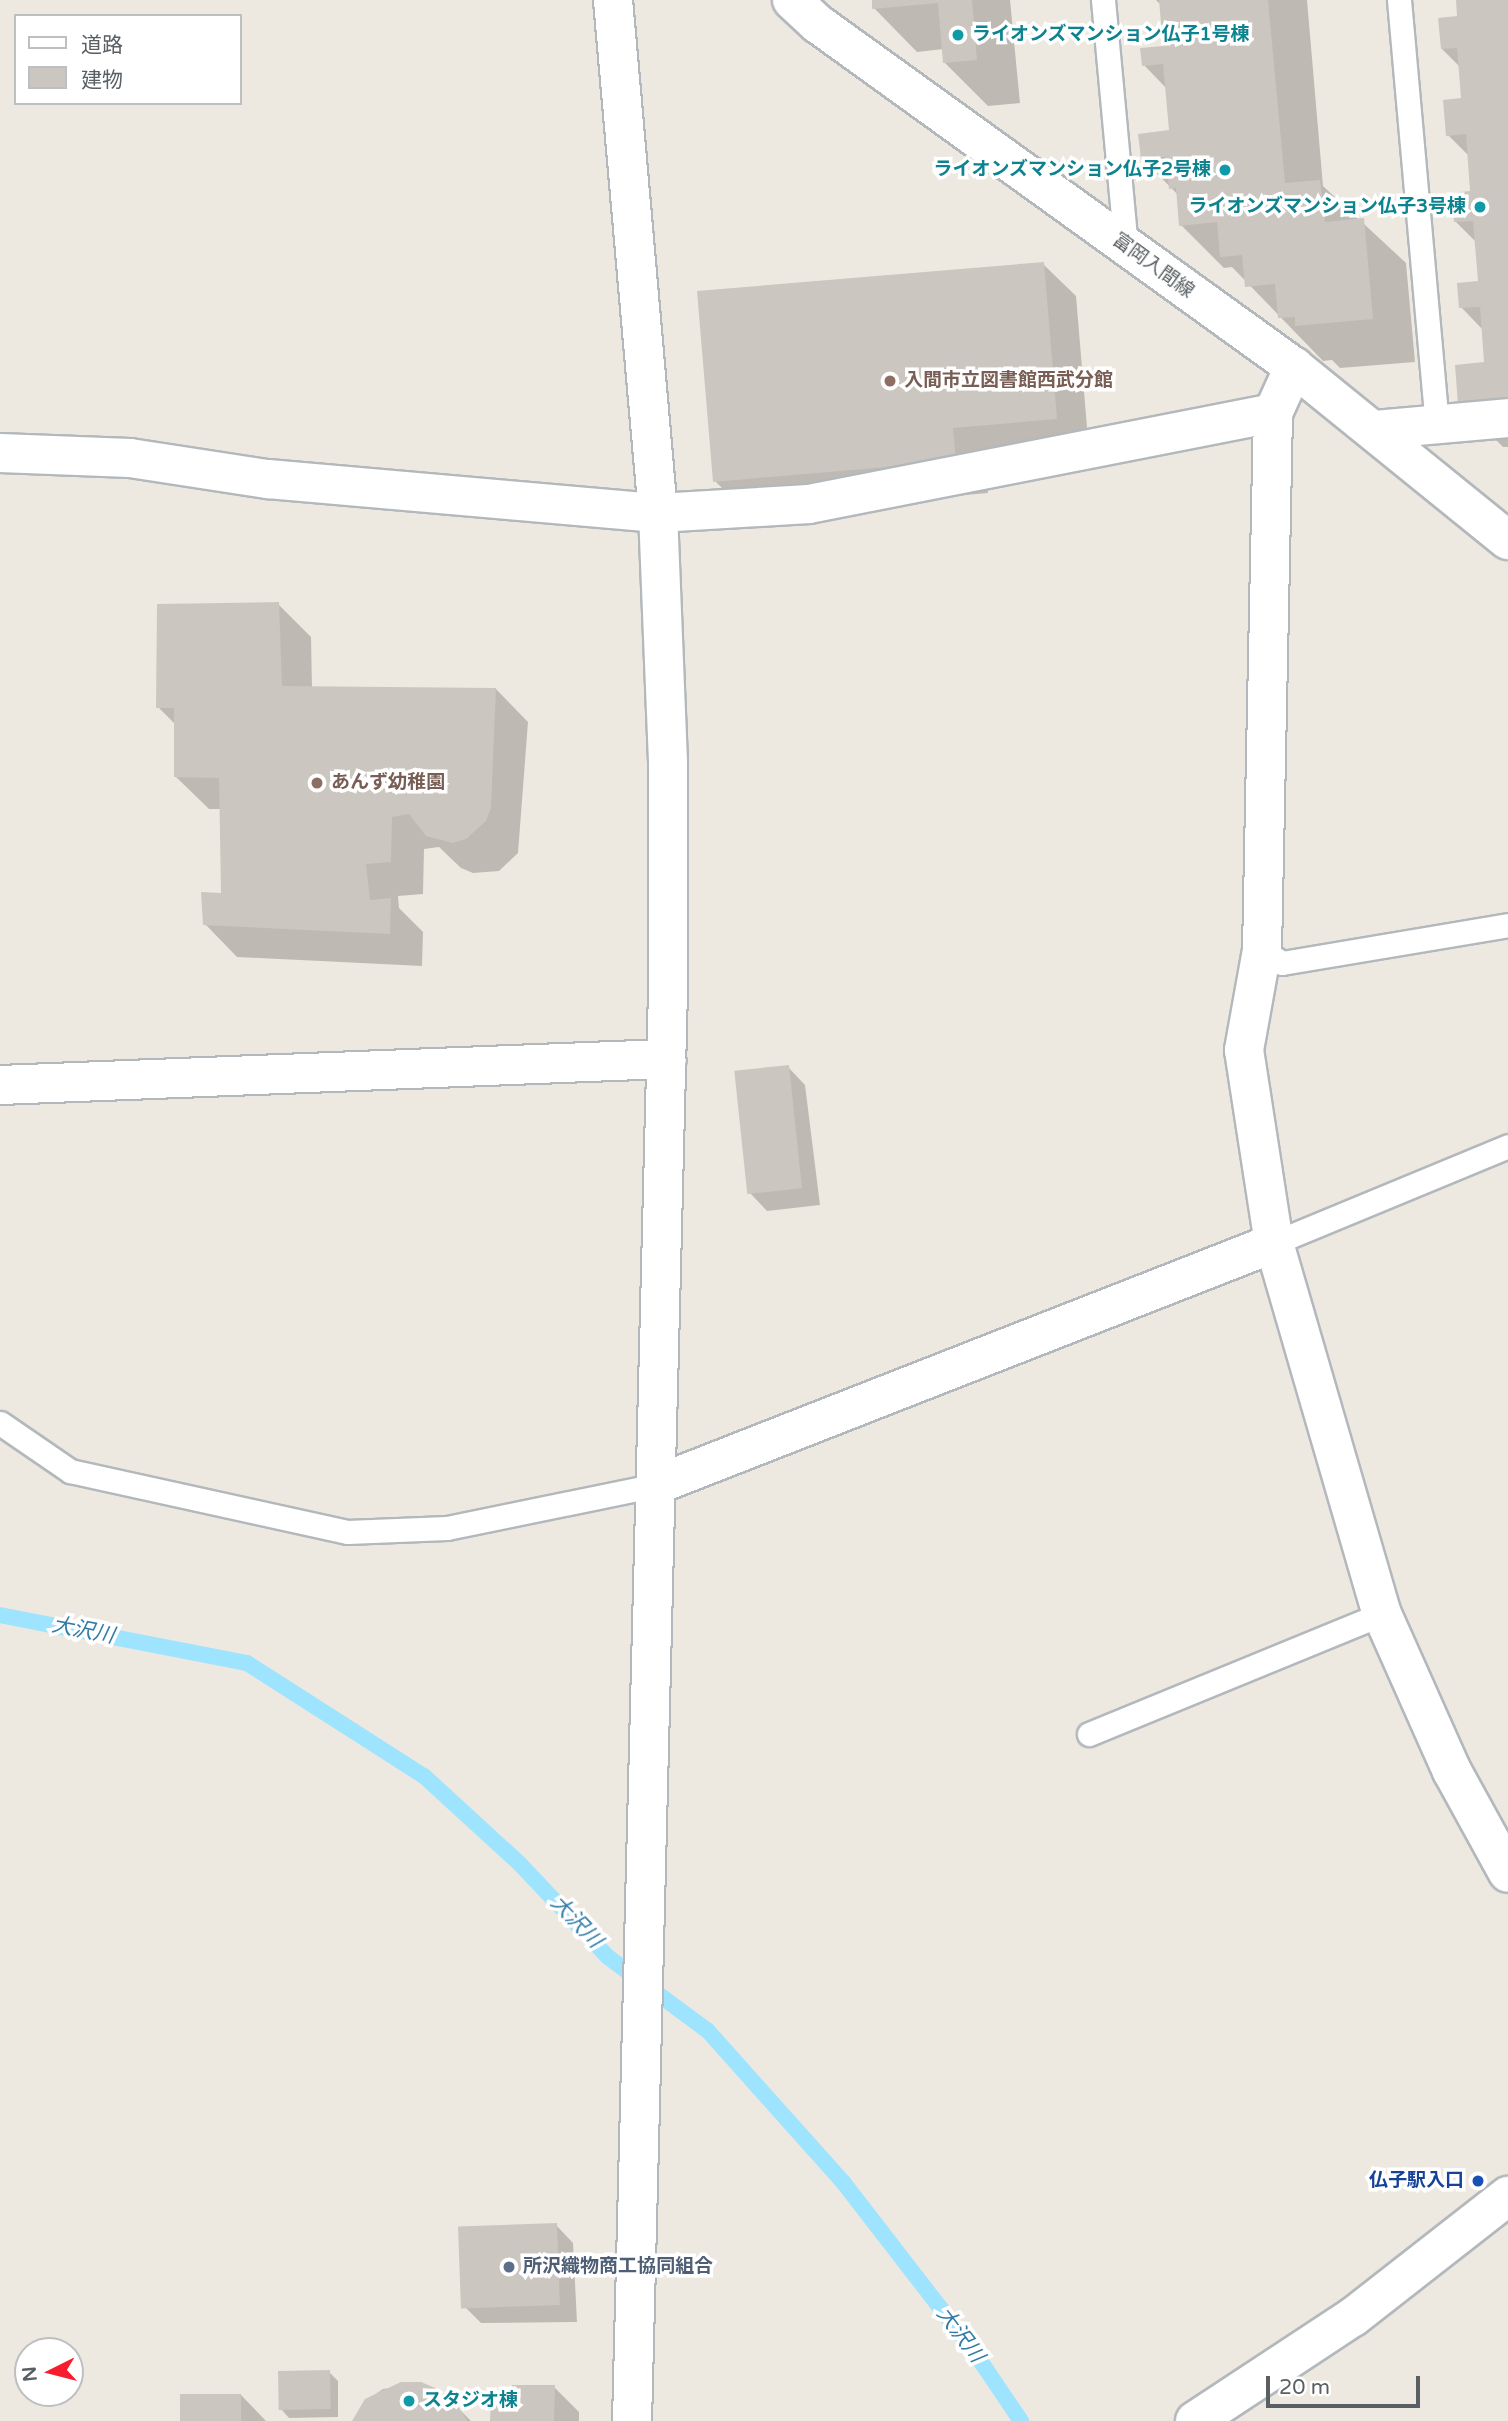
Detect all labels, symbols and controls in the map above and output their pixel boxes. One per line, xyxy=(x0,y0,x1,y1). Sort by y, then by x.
legend xyxy=(14,14,242,105)
place label: ライオンズマンション仏子1号棟 xyxy=(972,24,1250,46)
marker: ライオンズマンション仏子1号棟 xyxy=(950,27,966,43)
text: 道路 xyxy=(81,33,123,58)
text: 建物 xyxy=(81,68,123,93)
place label: ライオンズマンション仏子2号棟 xyxy=(933,159,1211,181)
marker: ライオンズマンション仏子2号棟 xyxy=(1217,162,1233,178)
place label: ライオンズマンション仏子3号棟 xyxy=(1188,196,1466,218)
marker: ライオンズマンション仏子3号棟 xyxy=(1472,199,1488,215)
street label: 富岡入間線 xyxy=(1108,229,1198,303)
place label: 入間市立図書館西武分館 xyxy=(904,370,1113,392)
marker: 入間市立図書館西武分館 xyxy=(882,373,898,389)
place label: あんず幼稚園 xyxy=(331,772,445,794)
marker: あんず幼稚園 xyxy=(309,775,325,791)
water label: 大沢川 xyxy=(50,1613,116,1649)
water label: 大沢川 xyxy=(545,1891,607,1953)
place label: 仏子駅入口 xyxy=(1369,2170,1464,2192)
marker: 仏子駅入口 xyxy=(1470,2173,1486,2189)
place label: 所沢織物商工協同組合 xyxy=(523,2256,713,2278)
marker: 所沢織物商工協同組合 xyxy=(501,2259,517,2275)
water label: 大沢川 xyxy=(931,2302,989,2368)
north arrow xyxy=(14,2337,84,2407)
scale bar xyxy=(1270,2362,1424,2406)
text: N xyxy=(18,2365,42,2383)
text: 20 m xyxy=(1279,2375,1330,2400)
place label: スタジオ棟 xyxy=(423,2390,518,2412)
marker: スタジオ棟 xyxy=(401,2393,417,2409)

